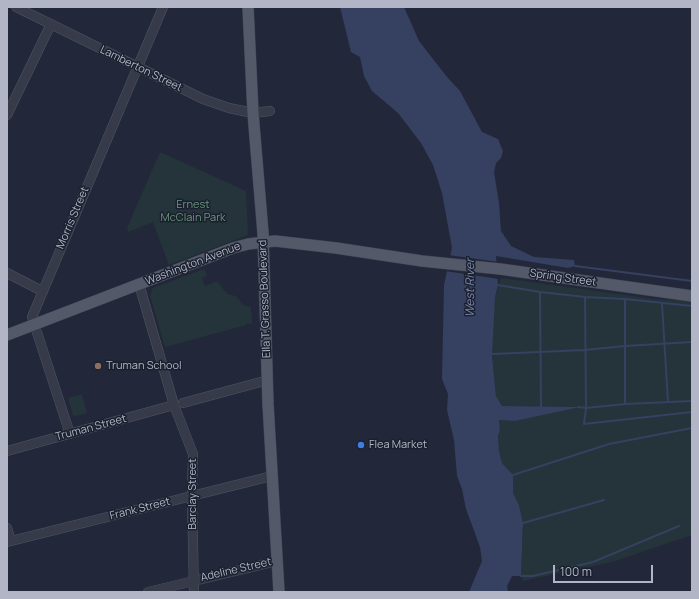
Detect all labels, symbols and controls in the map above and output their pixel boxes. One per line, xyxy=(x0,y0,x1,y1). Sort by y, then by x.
street label: Lamberton Street xyxy=(98,43,184,95)
street label: Morris Street xyxy=(54,185,92,251)
park label: Ernest McClain Park xyxy=(160,198,226,224)
street label: Washington Avenue xyxy=(144,240,242,288)
street label: Ella T. Grasso Boulevard xyxy=(256,240,274,358)
water label: West River xyxy=(464,259,478,317)
street label: Spring Street xyxy=(529,267,597,289)
place label: Truman School xyxy=(106,359,182,373)
marker: Truman School xyxy=(93,361,103,371)
street label: Truman Street xyxy=(54,412,128,444)
place label: Flea Market xyxy=(369,438,427,452)
marker: Flea Market xyxy=(356,440,366,450)
street label: Barclay Street xyxy=(186,458,200,530)
street label: Frank Street xyxy=(108,495,172,523)
street label: Adeline Street xyxy=(199,555,273,585)
scale bar xyxy=(555,557,655,583)
text: 100 m xyxy=(560,563,592,580)

